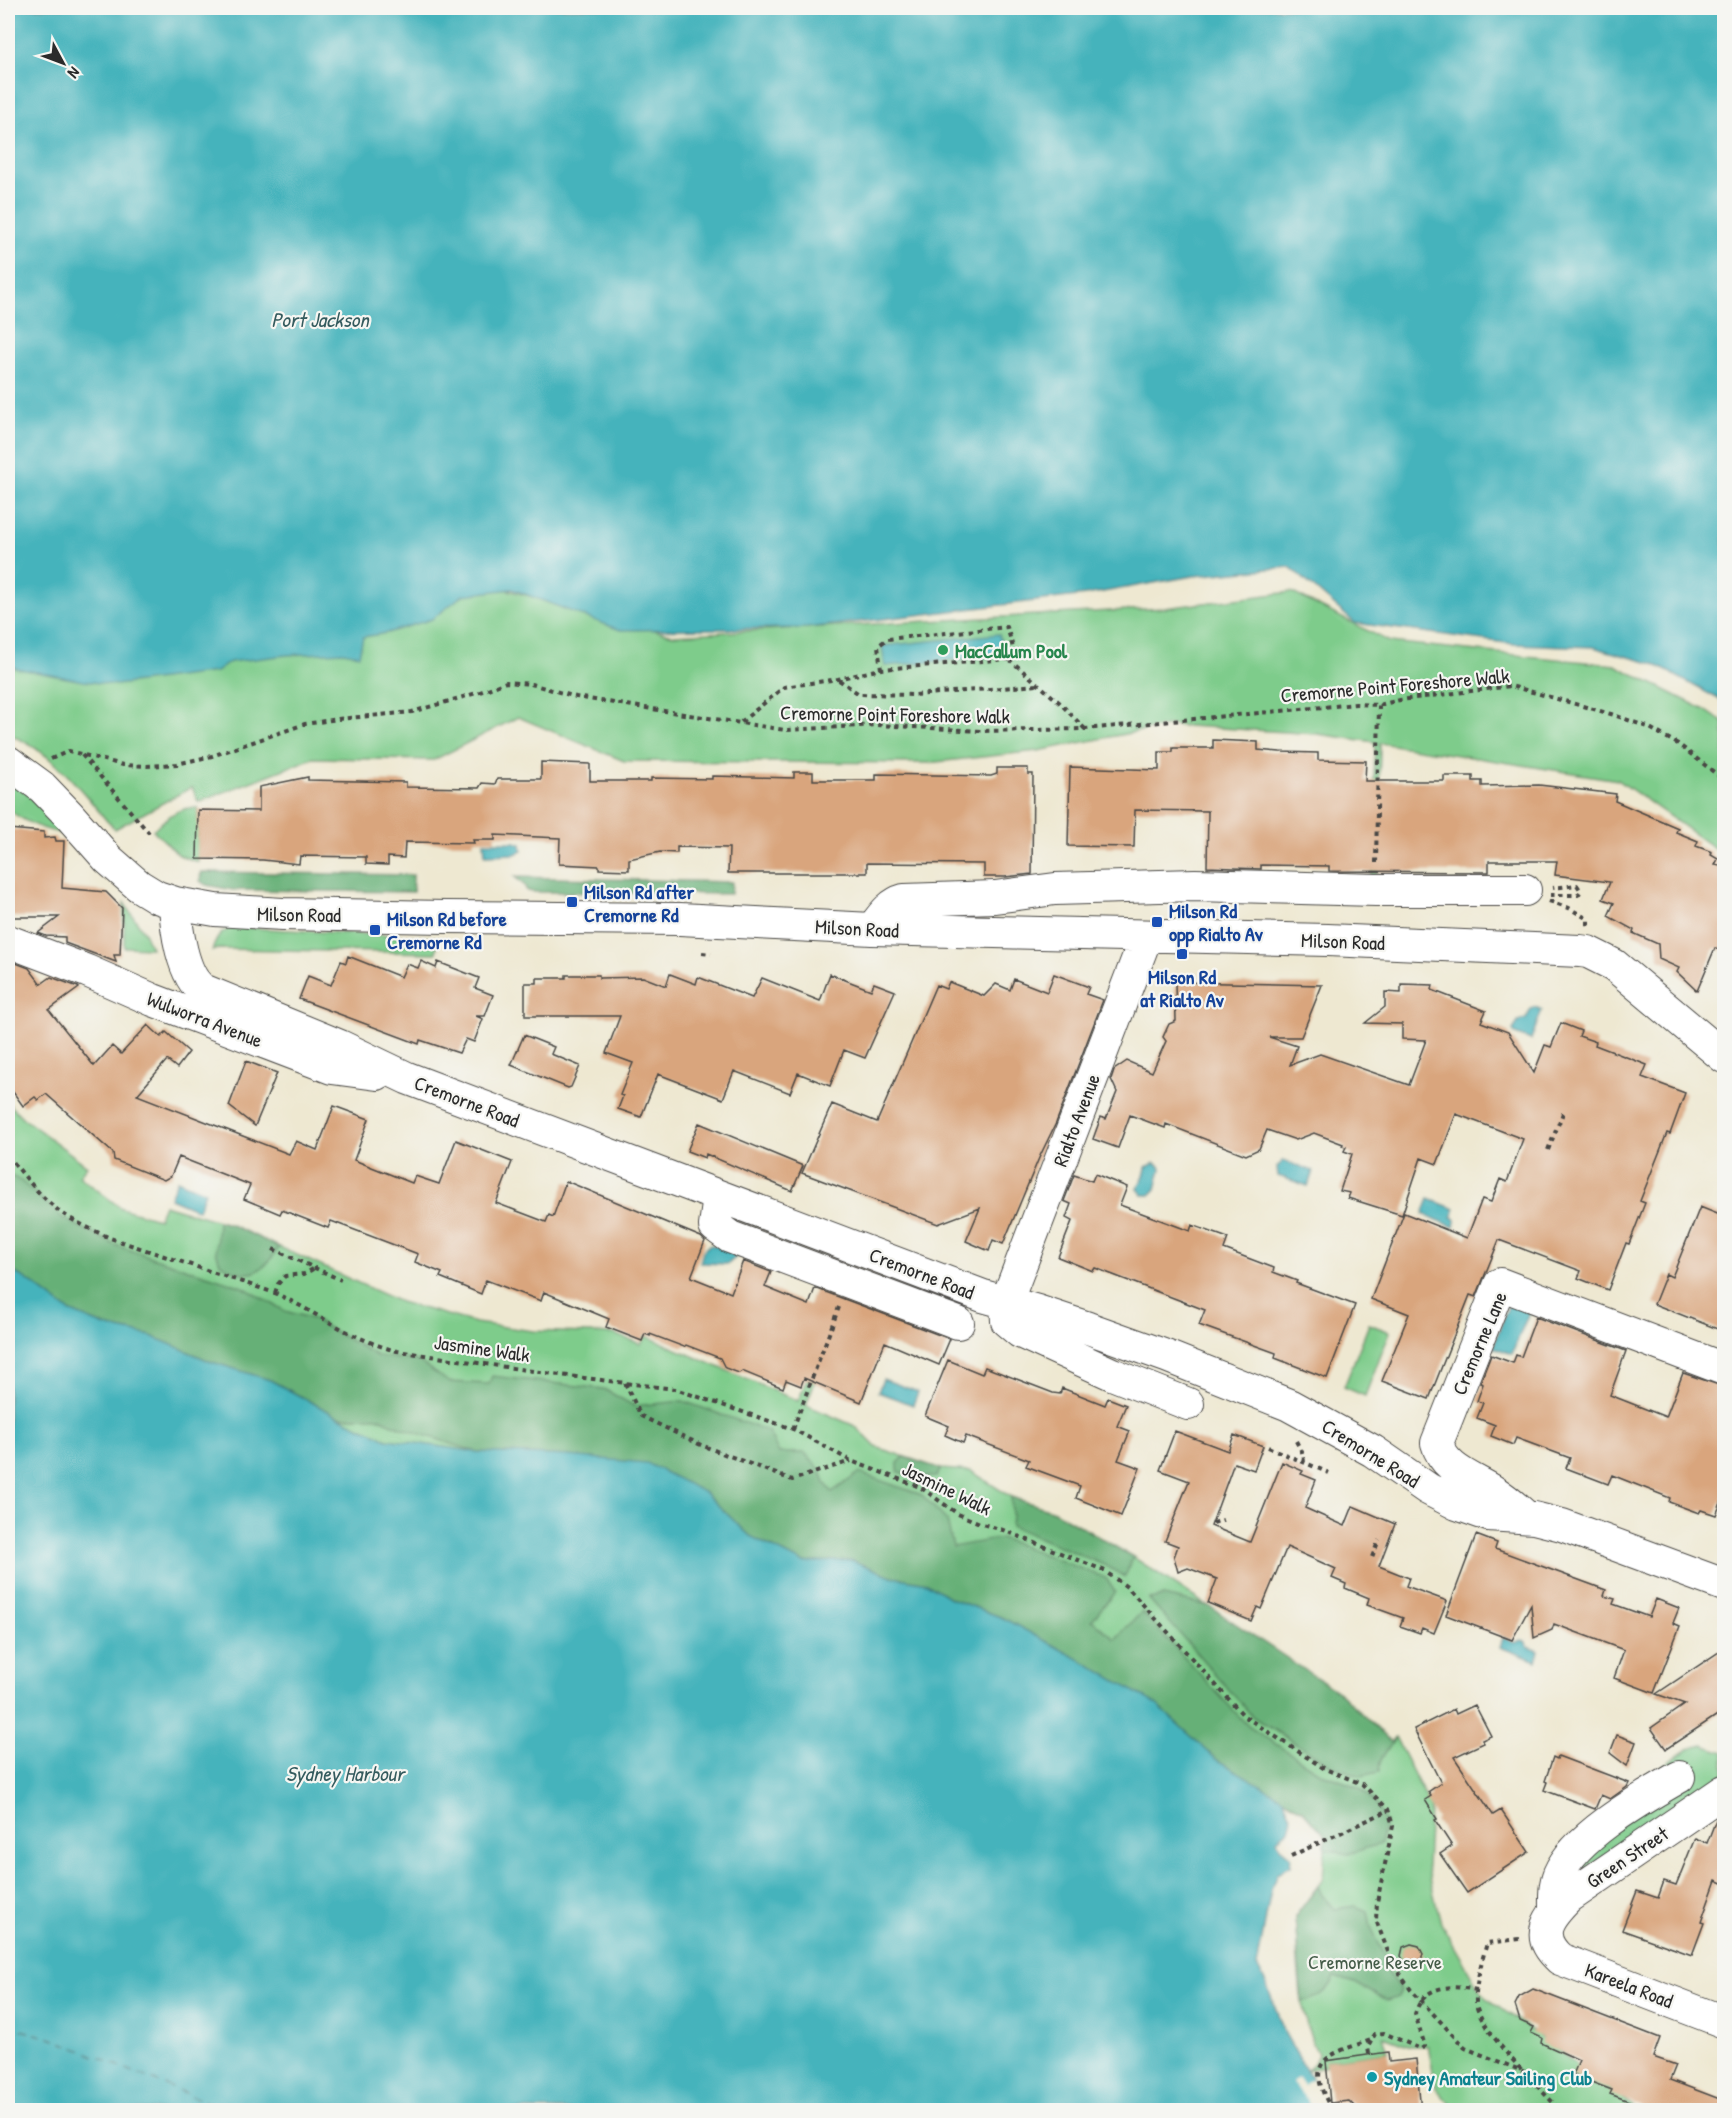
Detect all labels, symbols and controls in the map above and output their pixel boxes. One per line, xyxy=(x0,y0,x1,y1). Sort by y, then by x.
north arrow xyxy=(33,33,93,93)
text: N xyxy=(63,62,85,84)
water label: Port Jackson xyxy=(271,305,370,334)
place label: MacCallum Pool xyxy=(955,637,1068,664)
marker: MacCallum Pool xyxy=(936,643,950,657)
street label: Cremorne Point Foreshore Walk xyxy=(1279,662,1511,708)
street label: Cremorne Point Foreshore Walk xyxy=(780,698,1010,730)
place label: Milson Rd after Cremorne Rd xyxy=(584,878,694,928)
marker: Milson Rd after Cremorne Rd xyxy=(565,895,579,909)
place label: Milson Rd opp Rialto Av xyxy=(1169,897,1264,948)
street label: Milson Road xyxy=(257,900,341,928)
place label: Milson Rd before Cremorne Rd xyxy=(387,905,507,955)
street label: Milson Road xyxy=(814,912,900,944)
marker: Milson Rd opp Rialto Av xyxy=(1150,915,1164,929)
marker: Milson Rd before Cremorne Rd xyxy=(368,923,382,937)
street label: Milson Road xyxy=(1301,926,1386,956)
marker: Milson Rd at Rialto Av xyxy=(1175,947,1189,961)
place label: Milson Rd at Rialto Av xyxy=(1140,963,1225,1013)
street label: Wulworra Avenue xyxy=(143,985,267,1053)
street label: Cremorne Road xyxy=(411,1069,524,1133)
street label: Rialto Avenue xyxy=(1046,1070,1106,1170)
street label: Cremorne Road xyxy=(866,1241,979,1305)
street label: Cremorne Lane xyxy=(1445,1287,1513,1399)
street label: Jasmine Walk xyxy=(432,1328,532,1368)
street label: Cremorne Road xyxy=(1317,1412,1425,1494)
street label: Jasmine Walk xyxy=(898,1455,996,1521)
water label: Sydney Harbour xyxy=(286,1759,407,1788)
street label: Green Street xyxy=(1581,1819,1674,1894)
park label: Cremorne Reserve xyxy=(1308,1948,1442,1975)
street label: Kareela Road xyxy=(1581,1956,1677,2014)
place label: Sydney Amateur Sailing Club xyxy=(1384,2064,1592,2092)
marker: Sydney Amateur Sailing Club xyxy=(1365,2070,1379,2084)

